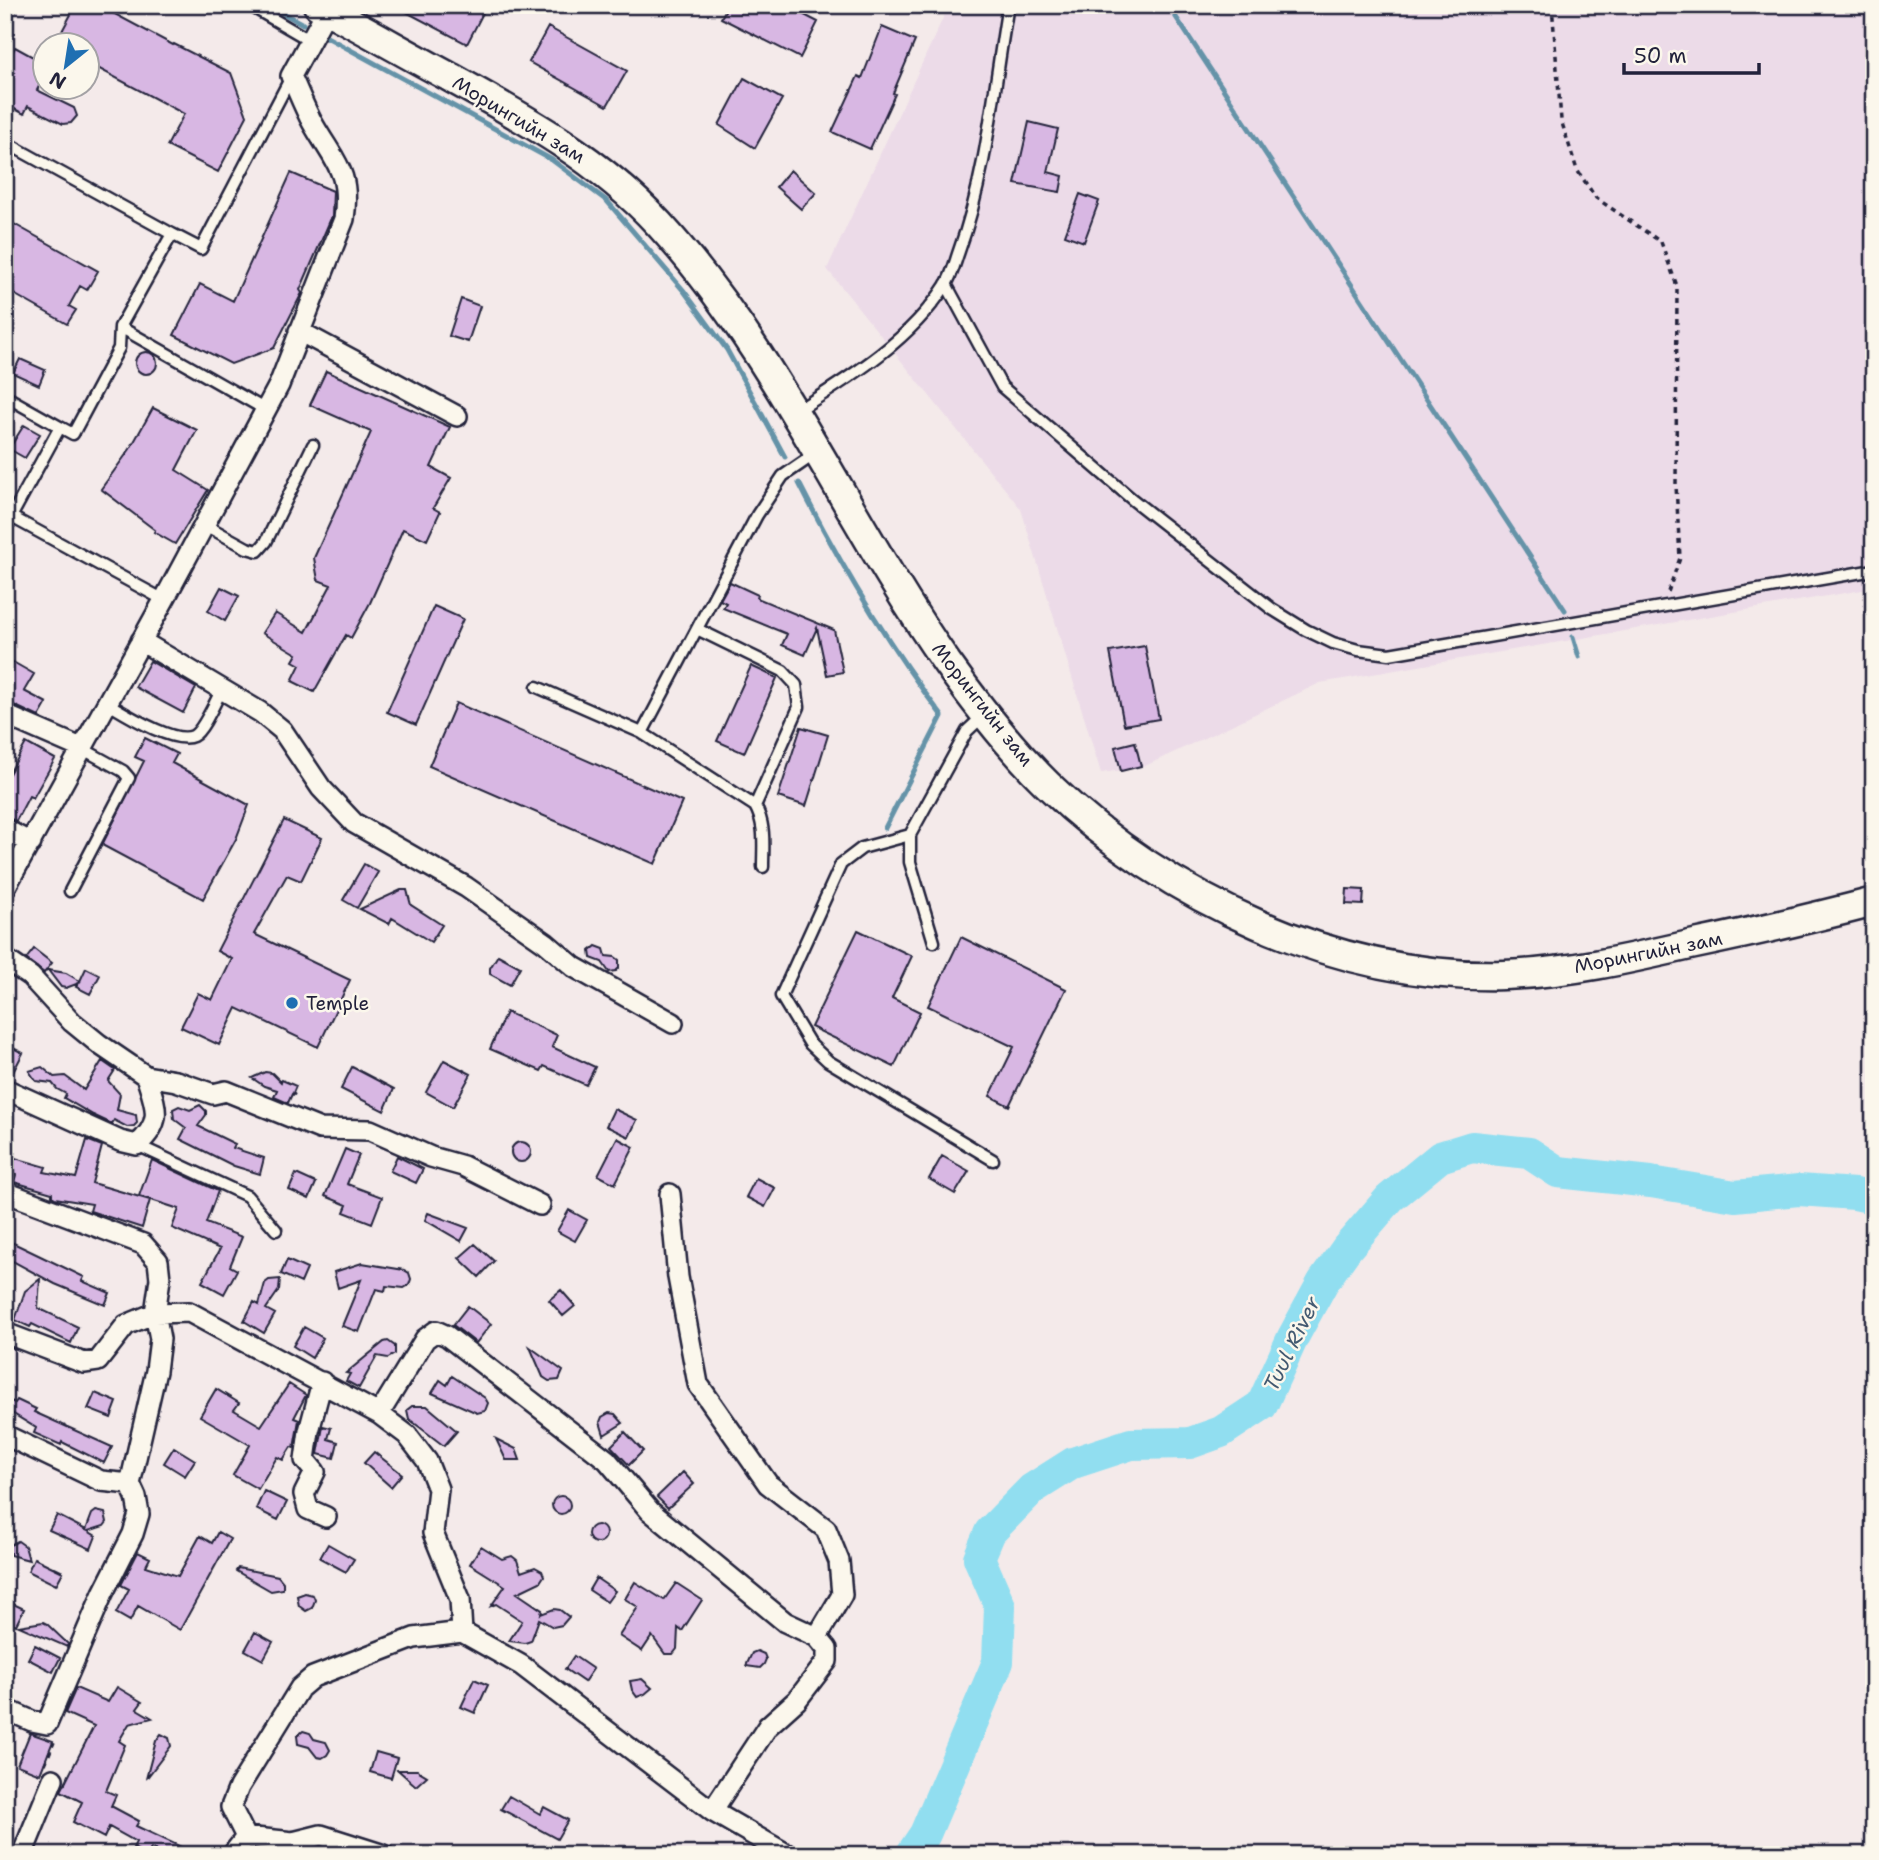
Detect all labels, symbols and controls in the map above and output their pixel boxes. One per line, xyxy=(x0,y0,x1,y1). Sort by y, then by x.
north arrow xyxy=(32,32,102,102)
scale bar xyxy=(1624,32,1758,76)
text: 50 m xyxy=(1634,42,1687,70)
text: N xyxy=(45,66,71,95)
street label: Морингийн зам xyxy=(448,70,590,169)
street label: Морингийн зам xyxy=(926,637,1039,771)
street label: Морингийн зам xyxy=(1572,926,1725,979)
place label: Temple xyxy=(306,991,369,1016)
marker: Temple xyxy=(284,995,300,1011)
water label: Tuul River xyxy=(1257,1291,1327,1396)

